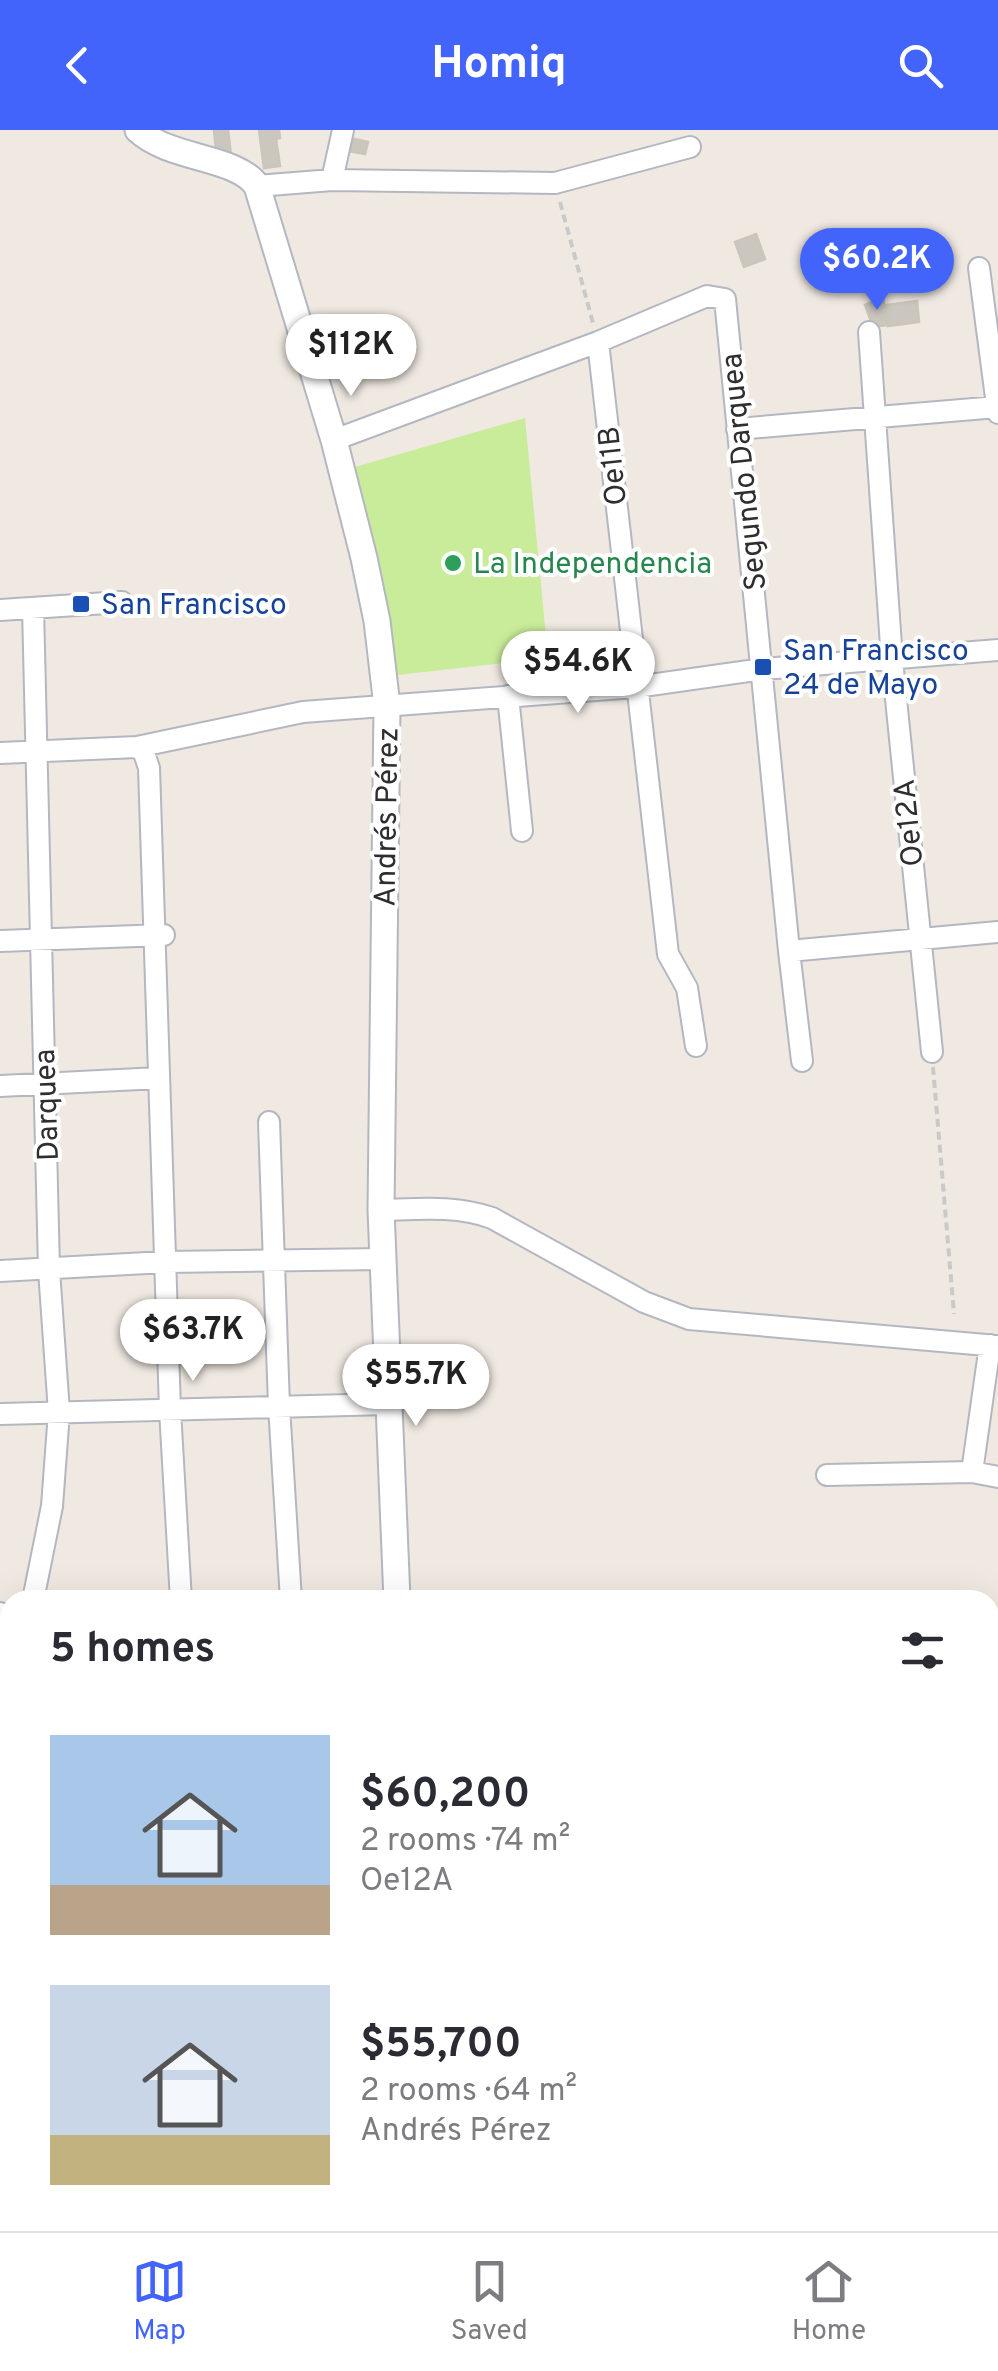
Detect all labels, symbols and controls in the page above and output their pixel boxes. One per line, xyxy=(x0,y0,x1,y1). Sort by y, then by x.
text: Homiq xyxy=(431,37,567,94)
icon: back xyxy=(50,38,105,93)
icon: search xyxy=(893,38,948,93)
pin: $60.2K xyxy=(796,228,958,313)
text: $60.2K xyxy=(822,240,932,280)
pin: $112K xyxy=(281,314,421,399)
text: $112K xyxy=(307,326,395,366)
street label: Segundo Darquea xyxy=(715,351,776,592)
street label: Oe11B xyxy=(592,424,637,507)
place label: La Independencia xyxy=(473,547,712,584)
marker: La Independencia xyxy=(442,552,464,574)
place label: San Francisco xyxy=(101,588,287,625)
marker: San Francisco xyxy=(70,593,92,615)
pin: $54.6K xyxy=(497,631,659,716)
place label: San Francisco 24 de Mayo xyxy=(783,634,969,705)
text: $54.6K xyxy=(523,643,633,683)
marker: San Francisco 24 de Mayo xyxy=(752,656,774,678)
street label: Andrés Pérez xyxy=(368,727,409,907)
street label: Oe12A xyxy=(888,777,933,868)
street label: Darquea xyxy=(28,1048,69,1162)
pin: $63.7K xyxy=(112,1299,274,1384)
text: $63.7K xyxy=(142,1311,244,1351)
pin: $55.7K xyxy=(335,1344,497,1429)
text: $55.7K xyxy=(364,1356,468,1396)
icon: filters xyxy=(895,1623,950,1678)
text: 5 homes xyxy=(50,1624,215,1677)
text: $60,200 xyxy=(360,1769,530,1822)
icon: home xyxy=(130,1775,250,1895)
text: 2 rooms · 74 m² xyxy=(360,1822,570,1862)
text: Oe12A xyxy=(360,1862,454,1902)
text: $55,700 xyxy=(360,2019,522,2072)
icon: home xyxy=(130,2025,250,2145)
text: 2 rooms · 64 m² xyxy=(360,2072,577,2112)
text: Andrés Pérez xyxy=(360,2112,552,2152)
tab: Map xyxy=(132,2254,187,2350)
tab: Saved xyxy=(451,2254,528,2350)
tab: Home xyxy=(792,2254,866,2350)

